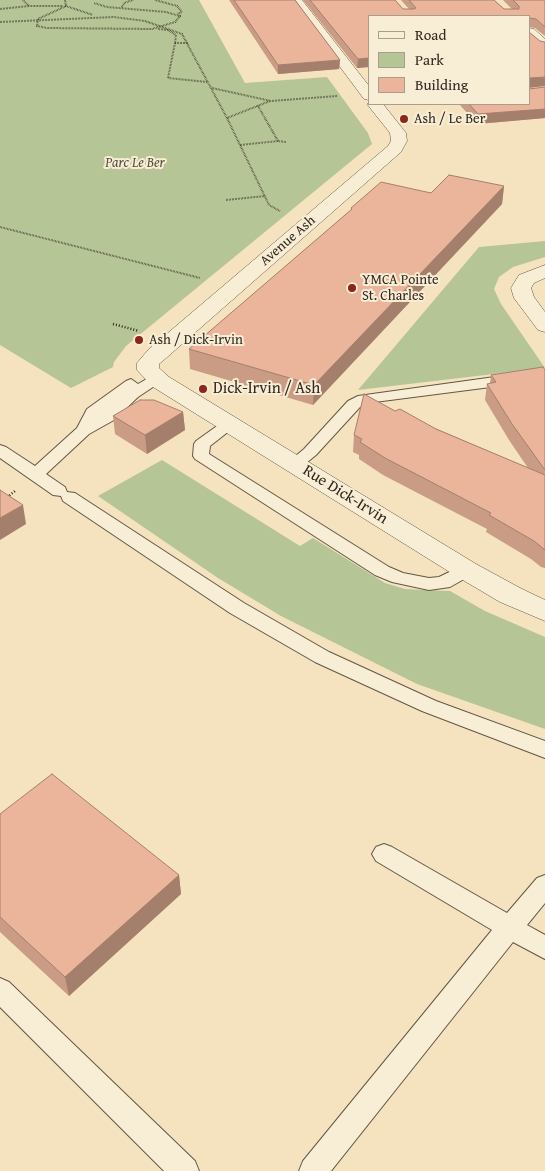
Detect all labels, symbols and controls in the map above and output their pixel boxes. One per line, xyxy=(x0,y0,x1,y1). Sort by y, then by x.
legend xyxy=(368,15,530,105)
text: Road xyxy=(415,24,446,45)
text: Park xyxy=(415,49,444,70)
text: Building xyxy=(415,74,468,95)
place label: Ash / Le Ber xyxy=(414,111,485,127)
marker: Ash / Le Ber xyxy=(398,113,410,125)
park label: Parc Le Ber xyxy=(105,155,165,171)
street label: Avenue Ash xyxy=(257,212,319,270)
place label: YMCA Pointe St. Charles xyxy=(362,272,439,304)
marker: YMCA Pointe St. Charles xyxy=(346,282,358,294)
place label: Ash / Dick-Irvin xyxy=(149,332,243,348)
marker: Ash / Dick-Irvin xyxy=(133,334,145,346)
place label: Dick-Irvin / Ash xyxy=(213,379,320,399)
marker: Dick-Irvin / Ash xyxy=(197,383,209,395)
street label: Rue Dick-Irvin xyxy=(299,461,391,529)

